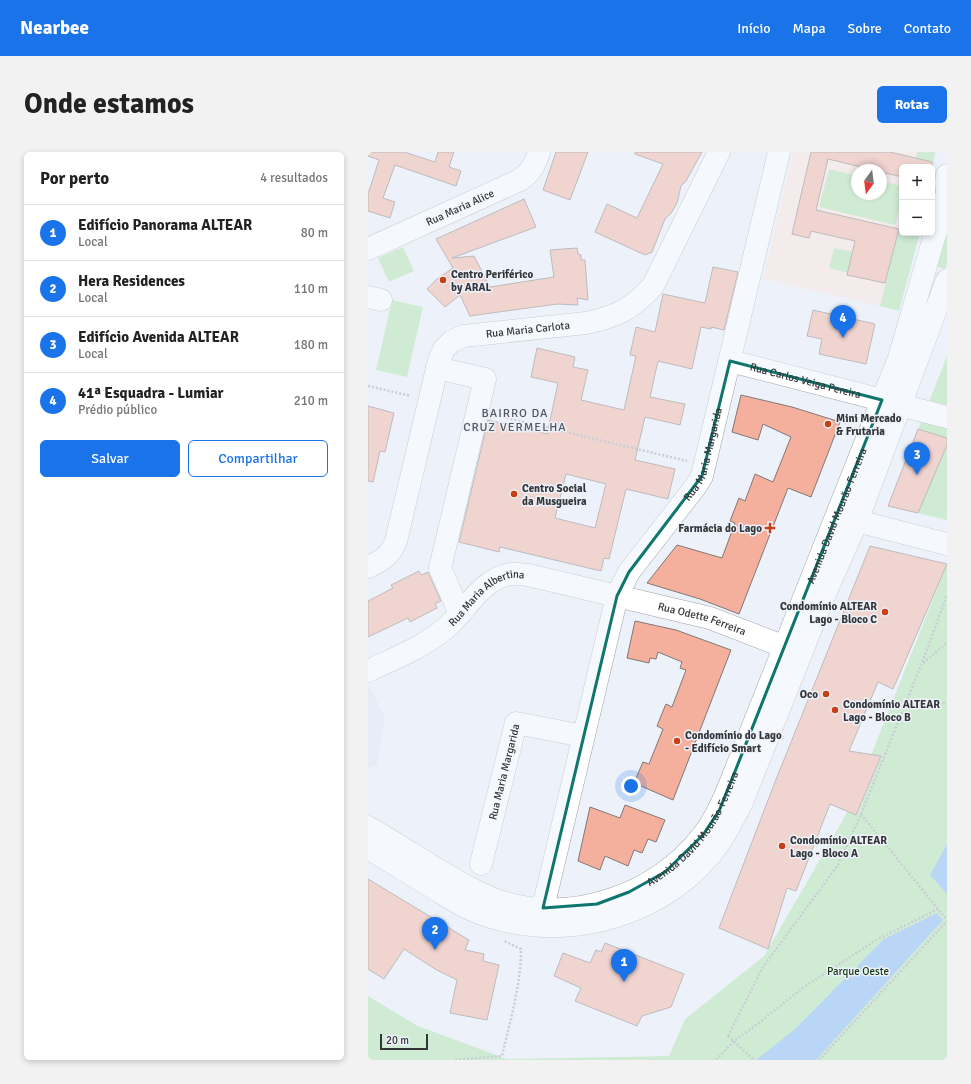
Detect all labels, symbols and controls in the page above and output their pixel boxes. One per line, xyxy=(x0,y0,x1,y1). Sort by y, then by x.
text: Nearbee xyxy=(20,16,89,40)
text: Início xyxy=(737,20,771,37)
text: Mapa xyxy=(793,20,825,37)
text: Sobre xyxy=(847,20,882,37)
text: Contato xyxy=(904,20,951,37)
button: Rotas xyxy=(877,86,947,123)
text: Onde estamos xyxy=(24,87,194,121)
north arrow xyxy=(851,164,887,200)
map controls xyxy=(899,164,935,236)
button: + xyxy=(899,164,935,200)
text: Por perto xyxy=(40,168,109,189)
text: 4 resultados xyxy=(260,170,328,186)
street label: Rua Maria Alice xyxy=(424,187,496,229)
button: − xyxy=(899,200,935,236)
text: Edifício Panorama ALTEAR xyxy=(78,216,252,234)
text: 1 xyxy=(49,225,57,241)
text: 80 m xyxy=(301,225,328,241)
text: Local xyxy=(78,234,108,250)
place label: Centro Periférico by ARAL xyxy=(451,268,533,294)
text: Hera Residences xyxy=(78,272,185,290)
marker: Centro Periférico by ARAL xyxy=(438,275,448,285)
text: 2 xyxy=(49,281,57,297)
text: 110 m xyxy=(294,281,328,297)
text: Local xyxy=(78,290,108,306)
pin: 4 xyxy=(830,305,856,338)
street label: Rua Maria Carlota xyxy=(485,319,571,341)
text: Edifício Avenida ALTEAR xyxy=(78,328,239,346)
text: 3 xyxy=(49,337,57,353)
text: 180 m xyxy=(294,337,328,353)
text: Local xyxy=(78,346,108,362)
street label: Rua Carlos Veiga Pereira xyxy=(749,360,863,401)
text: 41ª Esquadra - Lumiar xyxy=(78,384,224,402)
text: 4 xyxy=(49,393,57,409)
text: 210 m xyxy=(294,393,328,409)
text: Prédio público xyxy=(78,402,157,418)
district label: BAIRRO DA CRUZ VERMELHA xyxy=(463,406,567,435)
street label: Rua Maria Margarida xyxy=(681,406,725,504)
place label: Mini Mercado & Frutaria xyxy=(836,412,902,438)
marker: Mini Mercado & Frutaria xyxy=(823,419,833,429)
button: Salvar xyxy=(40,440,180,477)
button: Compartilhar xyxy=(188,440,328,477)
pin: 3 xyxy=(904,442,930,475)
street label: Avenida David Mourão-Ferreira xyxy=(804,446,870,586)
place label: Centro Social da Musgueira xyxy=(522,482,587,508)
marker: Centro Social da Musgueira xyxy=(509,489,519,499)
place label: Farmácia do Lago xyxy=(678,522,762,535)
marker: Farmácia do Lago xyxy=(765,523,775,533)
street label: Rua Maria Albertina xyxy=(446,568,526,629)
street label: Rua Odette Ferreira xyxy=(656,600,748,638)
place label: Condomínio ALTEAR Lago - Bloco C xyxy=(780,600,877,626)
marker: Condomínio ALTEAR Lago - Bloco C xyxy=(880,607,890,617)
place label: Oco xyxy=(800,688,818,701)
marker: Oco xyxy=(821,689,831,699)
place label: Condomínio ALTEAR Lago - Bloco B xyxy=(843,698,940,724)
marker: Condomínio ALTEAR Lago - Bloco B xyxy=(830,705,840,715)
street label: Rua Maria Margarida xyxy=(486,722,523,821)
place label: Condomínio do Lago - Edifício Smart xyxy=(685,729,782,755)
marker: Condomínio do Lago - Edifício Smart xyxy=(672,736,682,746)
street label: Avenida David Mourão-Ferreira xyxy=(644,769,742,889)
your location xyxy=(621,776,641,796)
place label: Condomínio ALTEAR Lago - Bloco A xyxy=(790,834,887,860)
marker: Condomínio ALTEAR Lago - Bloco A xyxy=(777,841,787,851)
pin: 2 xyxy=(422,917,448,950)
pin: 1 xyxy=(611,949,637,982)
park label: Parque Oeste xyxy=(827,965,889,978)
scale bar xyxy=(380,1032,428,1051)
text: 20 m xyxy=(386,1034,409,1047)

